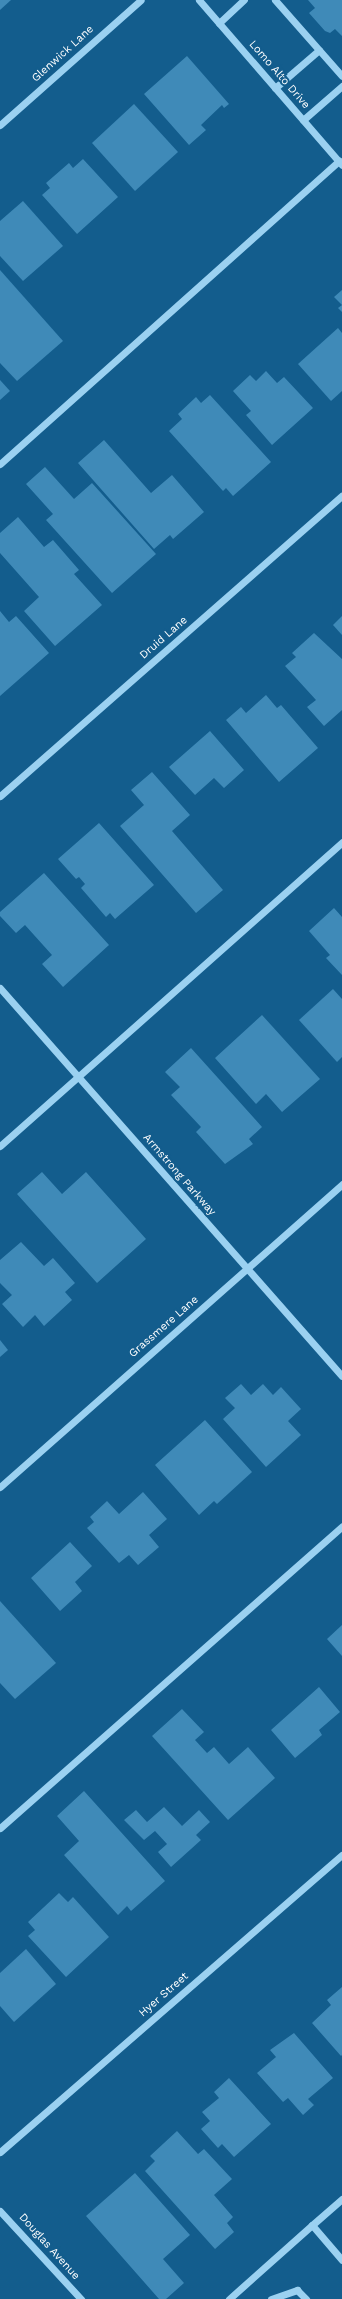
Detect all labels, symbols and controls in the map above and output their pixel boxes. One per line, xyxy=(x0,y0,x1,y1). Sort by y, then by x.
street label: Glenwick Lane xyxy=(29,23,97,85)
street label: Lomo Alto Drive xyxy=(246,38,312,112)
street label: Druid Lane xyxy=(138,614,190,662)
street label: Armstrong Parkway xyxy=(140,1131,218,1219)
street label: Grassmere Lane xyxy=(127,1293,201,1361)
street label: Hyer Street xyxy=(136,1970,192,2020)
street label: Douglas Avenue xyxy=(16,2211,82,2283)

